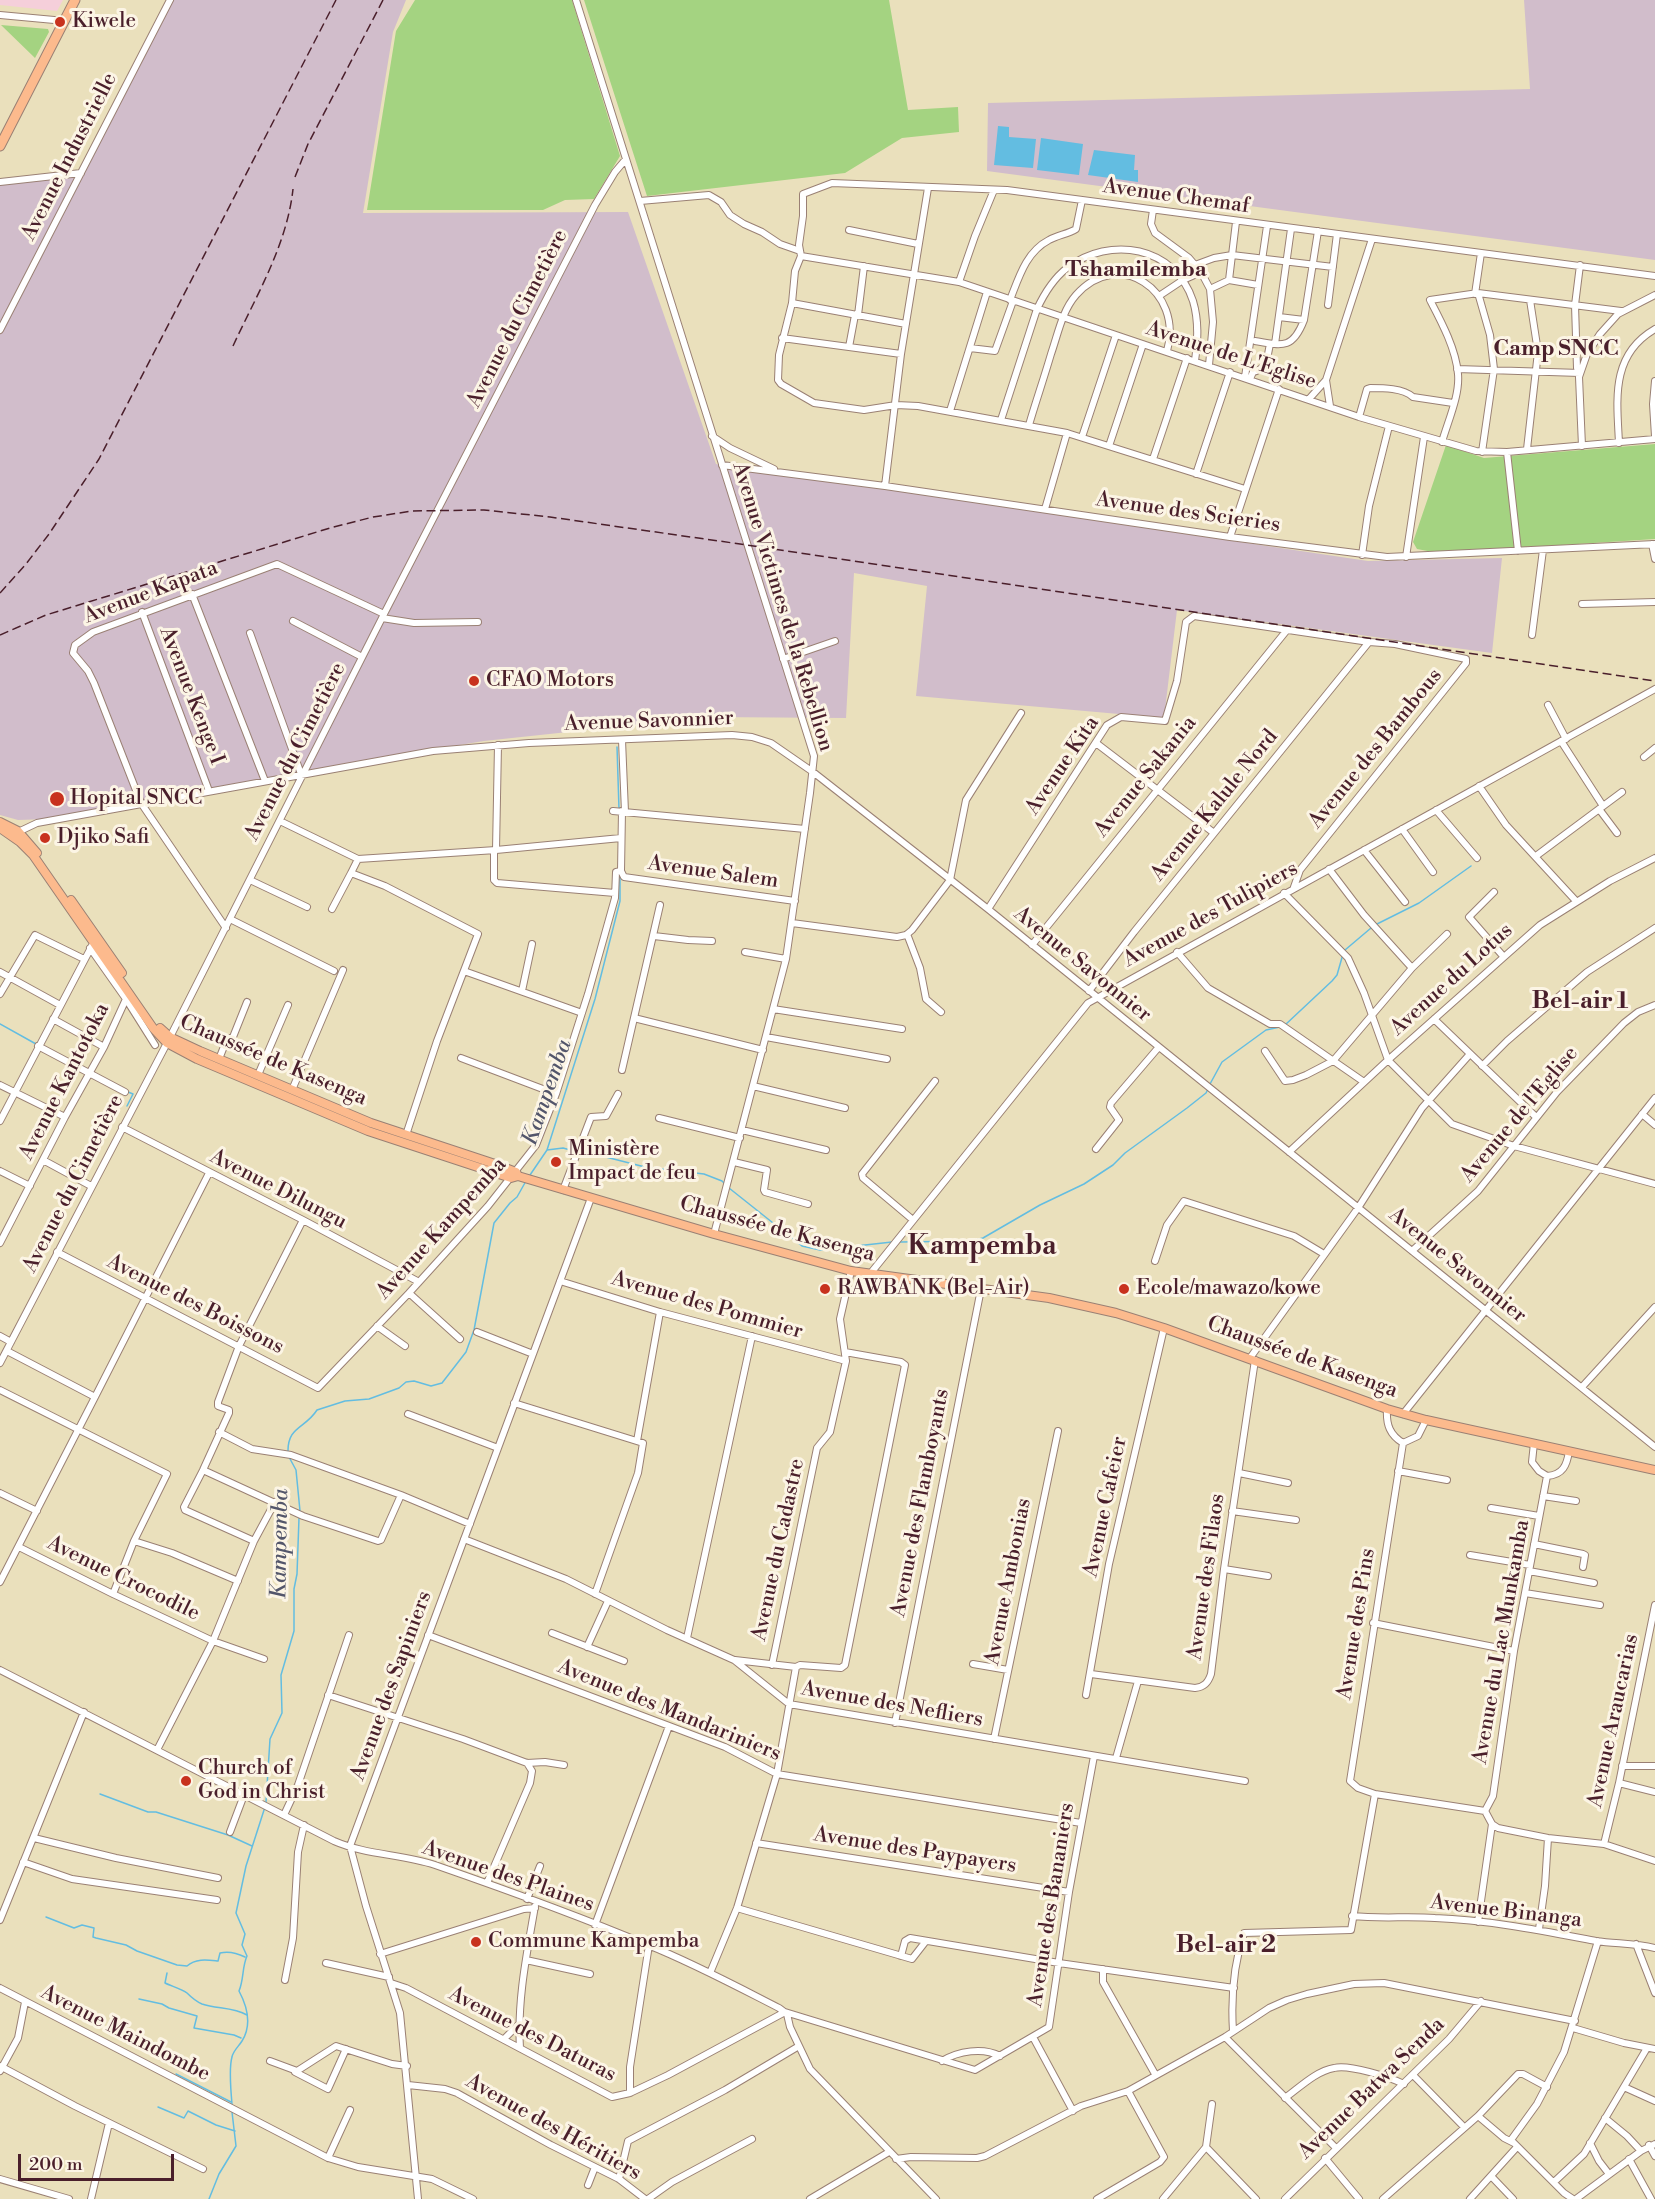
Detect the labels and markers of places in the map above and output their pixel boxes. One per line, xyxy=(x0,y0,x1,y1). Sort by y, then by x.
place label: Kiwele xyxy=(72,9,136,35)
marker: Kiwele xyxy=(53,15,67,29)
place label: CFAO Motors xyxy=(486,668,614,694)
marker: CFAO Motors xyxy=(467,674,481,688)
place label: Hopital SNCC xyxy=(70,786,202,812)
marker: Hopital SNCC xyxy=(48,790,66,808)
place label: Djiko Safi xyxy=(57,825,150,851)
marker: Djiko Safi xyxy=(38,831,52,845)
place label: Ministère Impact de feu xyxy=(568,1137,696,1187)
marker: Ministère Impact de feu xyxy=(549,1155,563,1169)
place label: RAWBANK (Bel-Air) xyxy=(837,1276,1030,1302)
place label: Ecole/mawazo/kowe xyxy=(1136,1276,1321,1302)
marker: RAWBANK (Bel-Air) xyxy=(818,1282,832,1296)
marker: Ecole/mawazo/kowe xyxy=(1117,1282,1131,1296)
place label: Church of God in Christ xyxy=(198,1756,325,1806)
marker: Church of God in Christ xyxy=(179,1774,193,1788)
place label: Commune Kampemba xyxy=(488,1929,699,1955)
marker: Commune Kampemba xyxy=(469,1935,483,1949)

